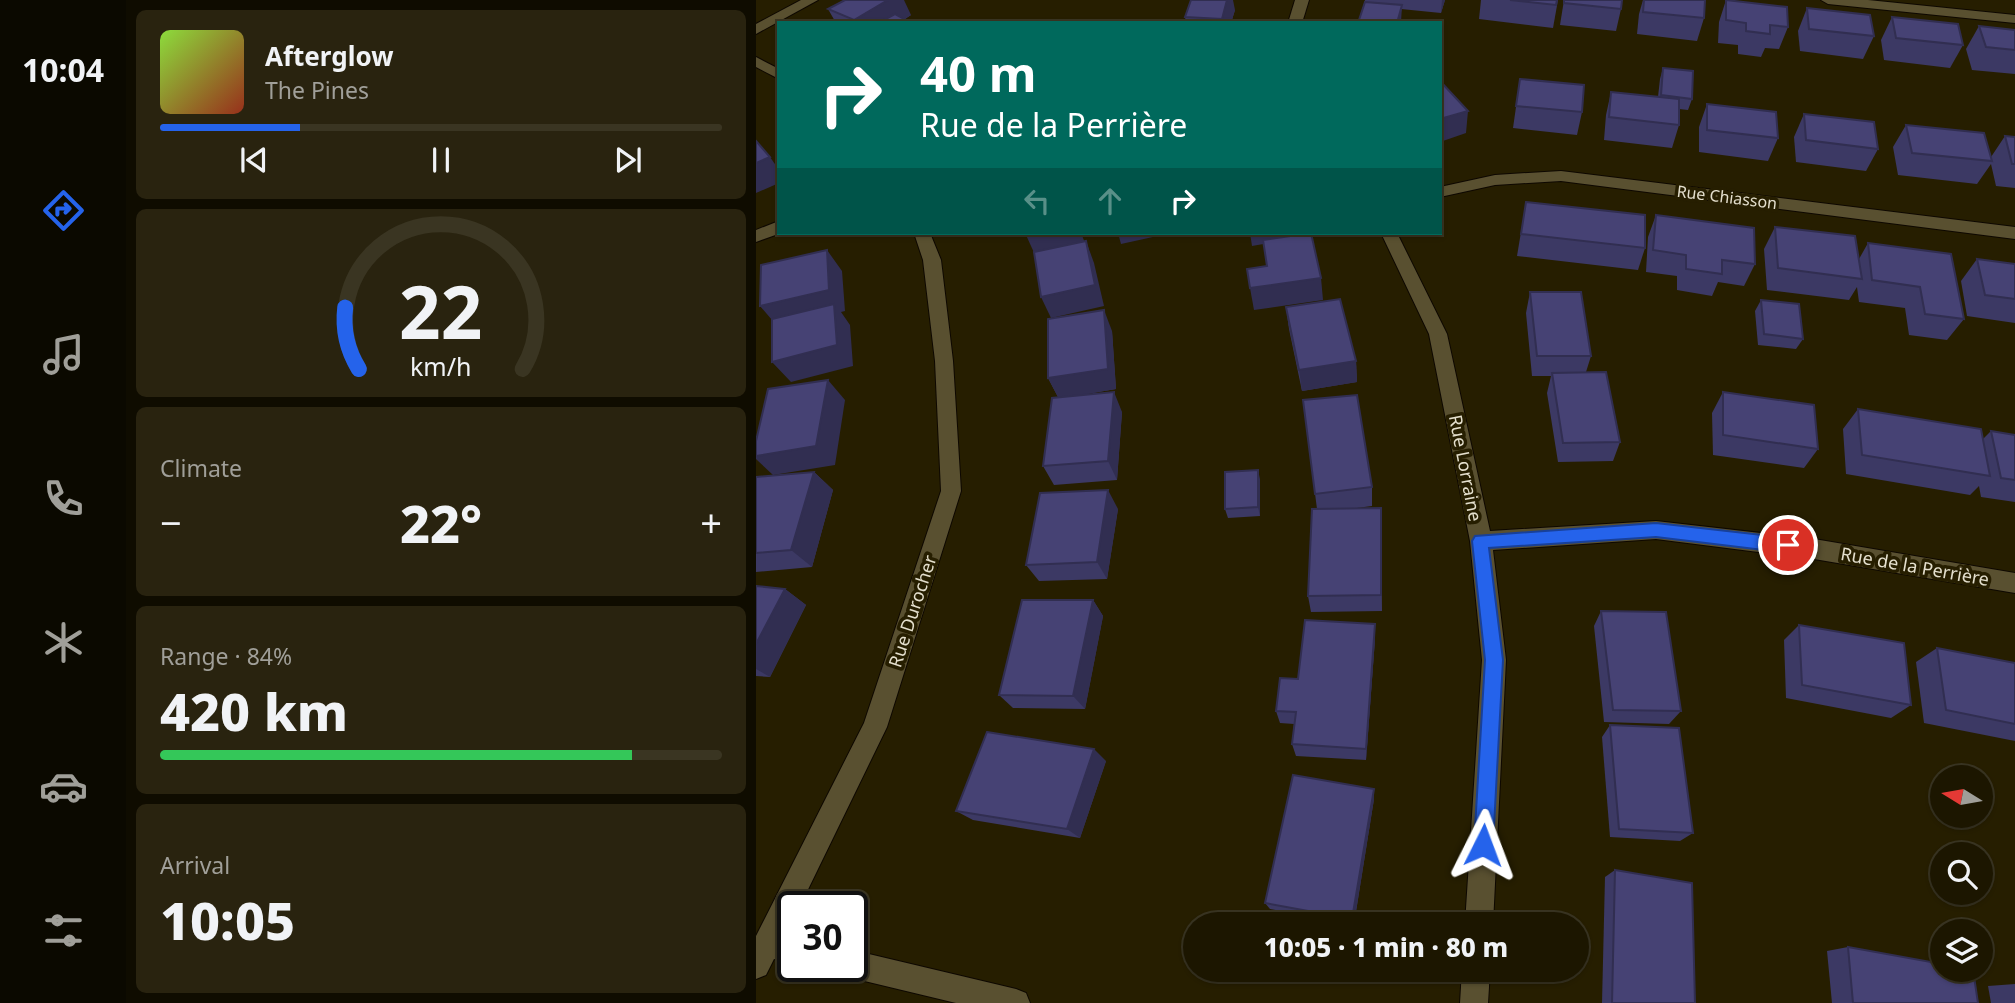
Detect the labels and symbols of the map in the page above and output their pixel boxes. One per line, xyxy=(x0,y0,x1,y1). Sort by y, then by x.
street label: Rue Chiasson xyxy=(1676,180,1778,214)
street label: Rue Lorraine xyxy=(1444,413,1488,523)
pin xyxy=(1758,515,1818,575)
street label: Rue de la Perrière xyxy=(1839,541,1991,591)
street label: Rue Durocher xyxy=(883,551,942,670)
north arrow xyxy=(1930,765,1993,828)
position arrow xyxy=(1446,808,1520,882)
speed limit sign: 30 xyxy=(777,891,868,982)

